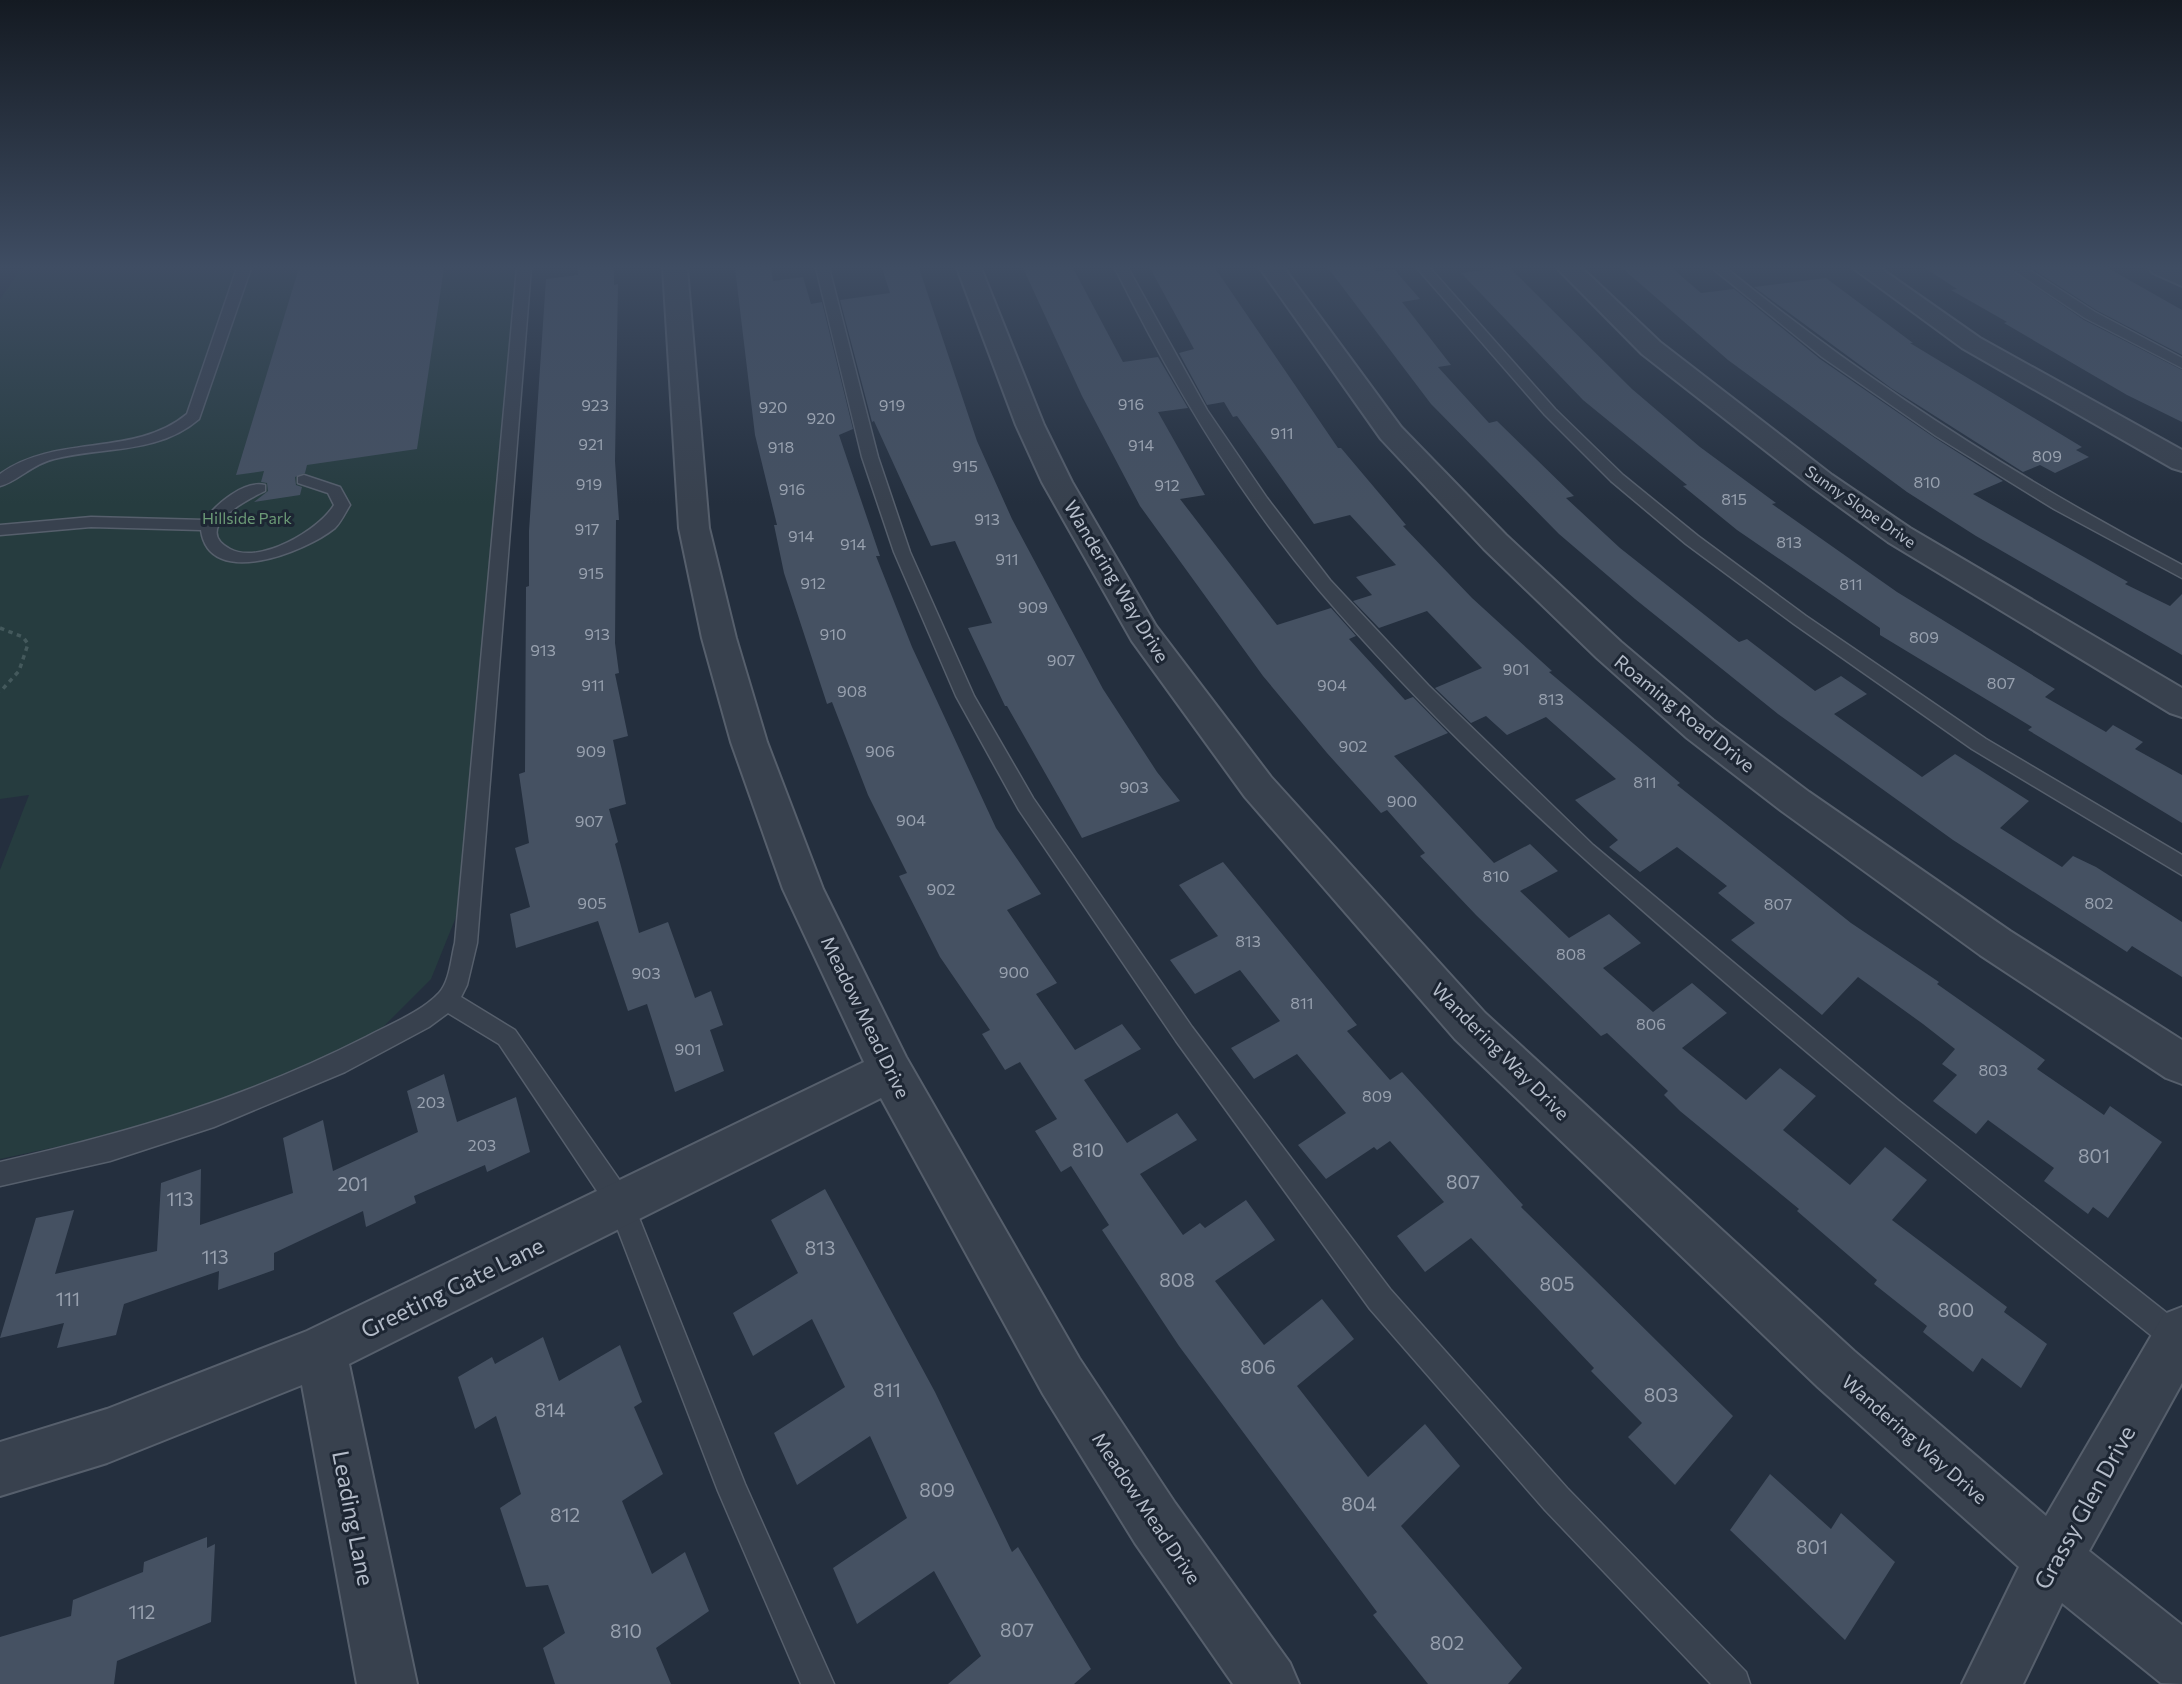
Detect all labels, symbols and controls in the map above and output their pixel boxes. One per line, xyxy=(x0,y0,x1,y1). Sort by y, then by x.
house number: 916 xyxy=(1118,394,1144,413)
house number: 923 xyxy=(581,395,609,414)
house number: 919 xyxy=(879,395,905,414)
house number: 920 xyxy=(759,397,787,416)
house number: 920 xyxy=(807,408,835,427)
house number: 911 xyxy=(1270,423,1294,442)
house number: 921 xyxy=(578,434,604,453)
house number: 914 xyxy=(1128,435,1154,454)
house number: 918 xyxy=(768,437,794,456)
house number: 809 xyxy=(2032,446,2062,465)
house number: 915 xyxy=(952,456,978,475)
street label: Sunny Slope Drive xyxy=(1802,461,1920,551)
house number: 810 xyxy=(1914,472,1941,491)
house number: 919 xyxy=(576,474,602,493)
house number: 912 xyxy=(1154,475,1180,494)
house number: 916 xyxy=(779,479,805,498)
house number: 815 xyxy=(1721,489,1747,508)
street label: Wandering Way Drive xyxy=(1060,496,1174,666)
park label: Hillside Park xyxy=(202,508,292,527)
house number: 913 xyxy=(974,509,1000,528)
house number: 917 xyxy=(575,519,600,538)
house number: 914 xyxy=(788,526,814,545)
house number: 813 xyxy=(1776,532,1802,551)
house number: 914 xyxy=(840,534,866,553)
house number: 911 xyxy=(995,549,1019,568)
house number: 915 xyxy=(578,563,604,582)
house number: 912 xyxy=(800,573,826,592)
house number: 811 xyxy=(1839,574,1863,593)
house number: 909 xyxy=(1018,597,1048,616)
house number: 913 xyxy=(584,624,610,643)
house number: 910 xyxy=(820,624,847,643)
house number: 809 xyxy=(1909,627,1939,646)
house number: 913 xyxy=(530,640,556,659)
street label: Roaming Road Drive xyxy=(1610,649,1760,777)
house number: 907 xyxy=(1047,650,1075,669)
house number: 901 xyxy=(1503,659,1530,678)
house number: 807 xyxy=(1987,673,2015,692)
house number: 911 xyxy=(581,675,605,694)
house number: 904 xyxy=(1317,675,1347,694)
house number: 908 xyxy=(837,681,867,700)
house number: 813 xyxy=(1538,689,1564,708)
house number: 902 xyxy=(1339,736,1368,755)
house number: 909 xyxy=(576,741,606,760)
house number: 906 xyxy=(865,741,895,760)
house number: 811 xyxy=(1633,772,1657,791)
house number: 903 xyxy=(1119,777,1149,796)
house number: 900 xyxy=(1387,791,1417,810)
house number: 904 xyxy=(896,810,926,829)
house number: 907 xyxy=(575,811,603,830)
house number: 810 xyxy=(1483,866,1510,885)
house number: 902 xyxy=(927,879,956,898)
house number: 905 xyxy=(577,893,607,912)
house number: 802 xyxy=(2085,893,2114,912)
house number: 807 xyxy=(1764,894,1792,913)
house number: 813 xyxy=(1235,931,1261,950)
street label: Meadow Mead Drive xyxy=(817,932,915,1102)
house number: 808 xyxy=(1556,944,1586,963)
house number: 900 xyxy=(999,962,1029,981)
house number: 903 xyxy=(631,963,661,982)
street label: Wandering Way Drive xyxy=(1427,977,1575,1125)
house number: 811 xyxy=(1290,993,1314,1012)
house number: 806 xyxy=(1636,1014,1666,1033)
house number: 901 xyxy=(675,1039,702,1058)
house number: 803 xyxy=(1978,1060,2008,1079)
house number: 809 xyxy=(1362,1086,1392,1105)
house number: 203 xyxy=(417,1092,445,1111)
house number: 203 xyxy=(468,1135,496,1154)
house number: 810 xyxy=(1072,1138,1104,1161)
house number: 801 xyxy=(2078,1144,2110,1167)
house number: 807 xyxy=(1446,1170,1480,1193)
house number: 201 xyxy=(337,1172,369,1195)
house number: 113 xyxy=(166,1187,194,1210)
street label: Greeting Gate Lane xyxy=(356,1231,548,1343)
house number: 813 xyxy=(805,1236,835,1259)
house number: 113 xyxy=(201,1245,229,1268)
house number: 808 xyxy=(1159,1268,1195,1291)
house number: 805 xyxy=(1540,1272,1574,1295)
house number: 111 xyxy=(56,1287,80,1310)
house number: 800 xyxy=(1938,1298,1974,1321)
house number: 806 xyxy=(1240,1355,1276,1378)
street label: Wandering Way Drive xyxy=(1838,1370,1992,1508)
house number: 811 xyxy=(873,1378,901,1401)
house number: 803 xyxy=(1644,1383,1678,1406)
house number: 814 xyxy=(534,1398,566,1421)
street label: Grassy Glen Drive xyxy=(2027,1420,2141,1594)
street label: Meadow Mead Drive xyxy=(1088,1428,1206,1588)
street label: Leading Lane xyxy=(327,1448,381,1588)
house number: 809 xyxy=(919,1478,955,1501)
house number: 804 xyxy=(1341,1492,1377,1515)
house number: 812 xyxy=(550,1503,580,1526)
house number: 801 xyxy=(1796,1535,1828,1558)
house number: 112 xyxy=(129,1600,155,1623)
house number: 807 xyxy=(1000,1618,1034,1641)
house number: 810 xyxy=(610,1619,642,1642)
house number: 802 xyxy=(1430,1631,1464,1654)

